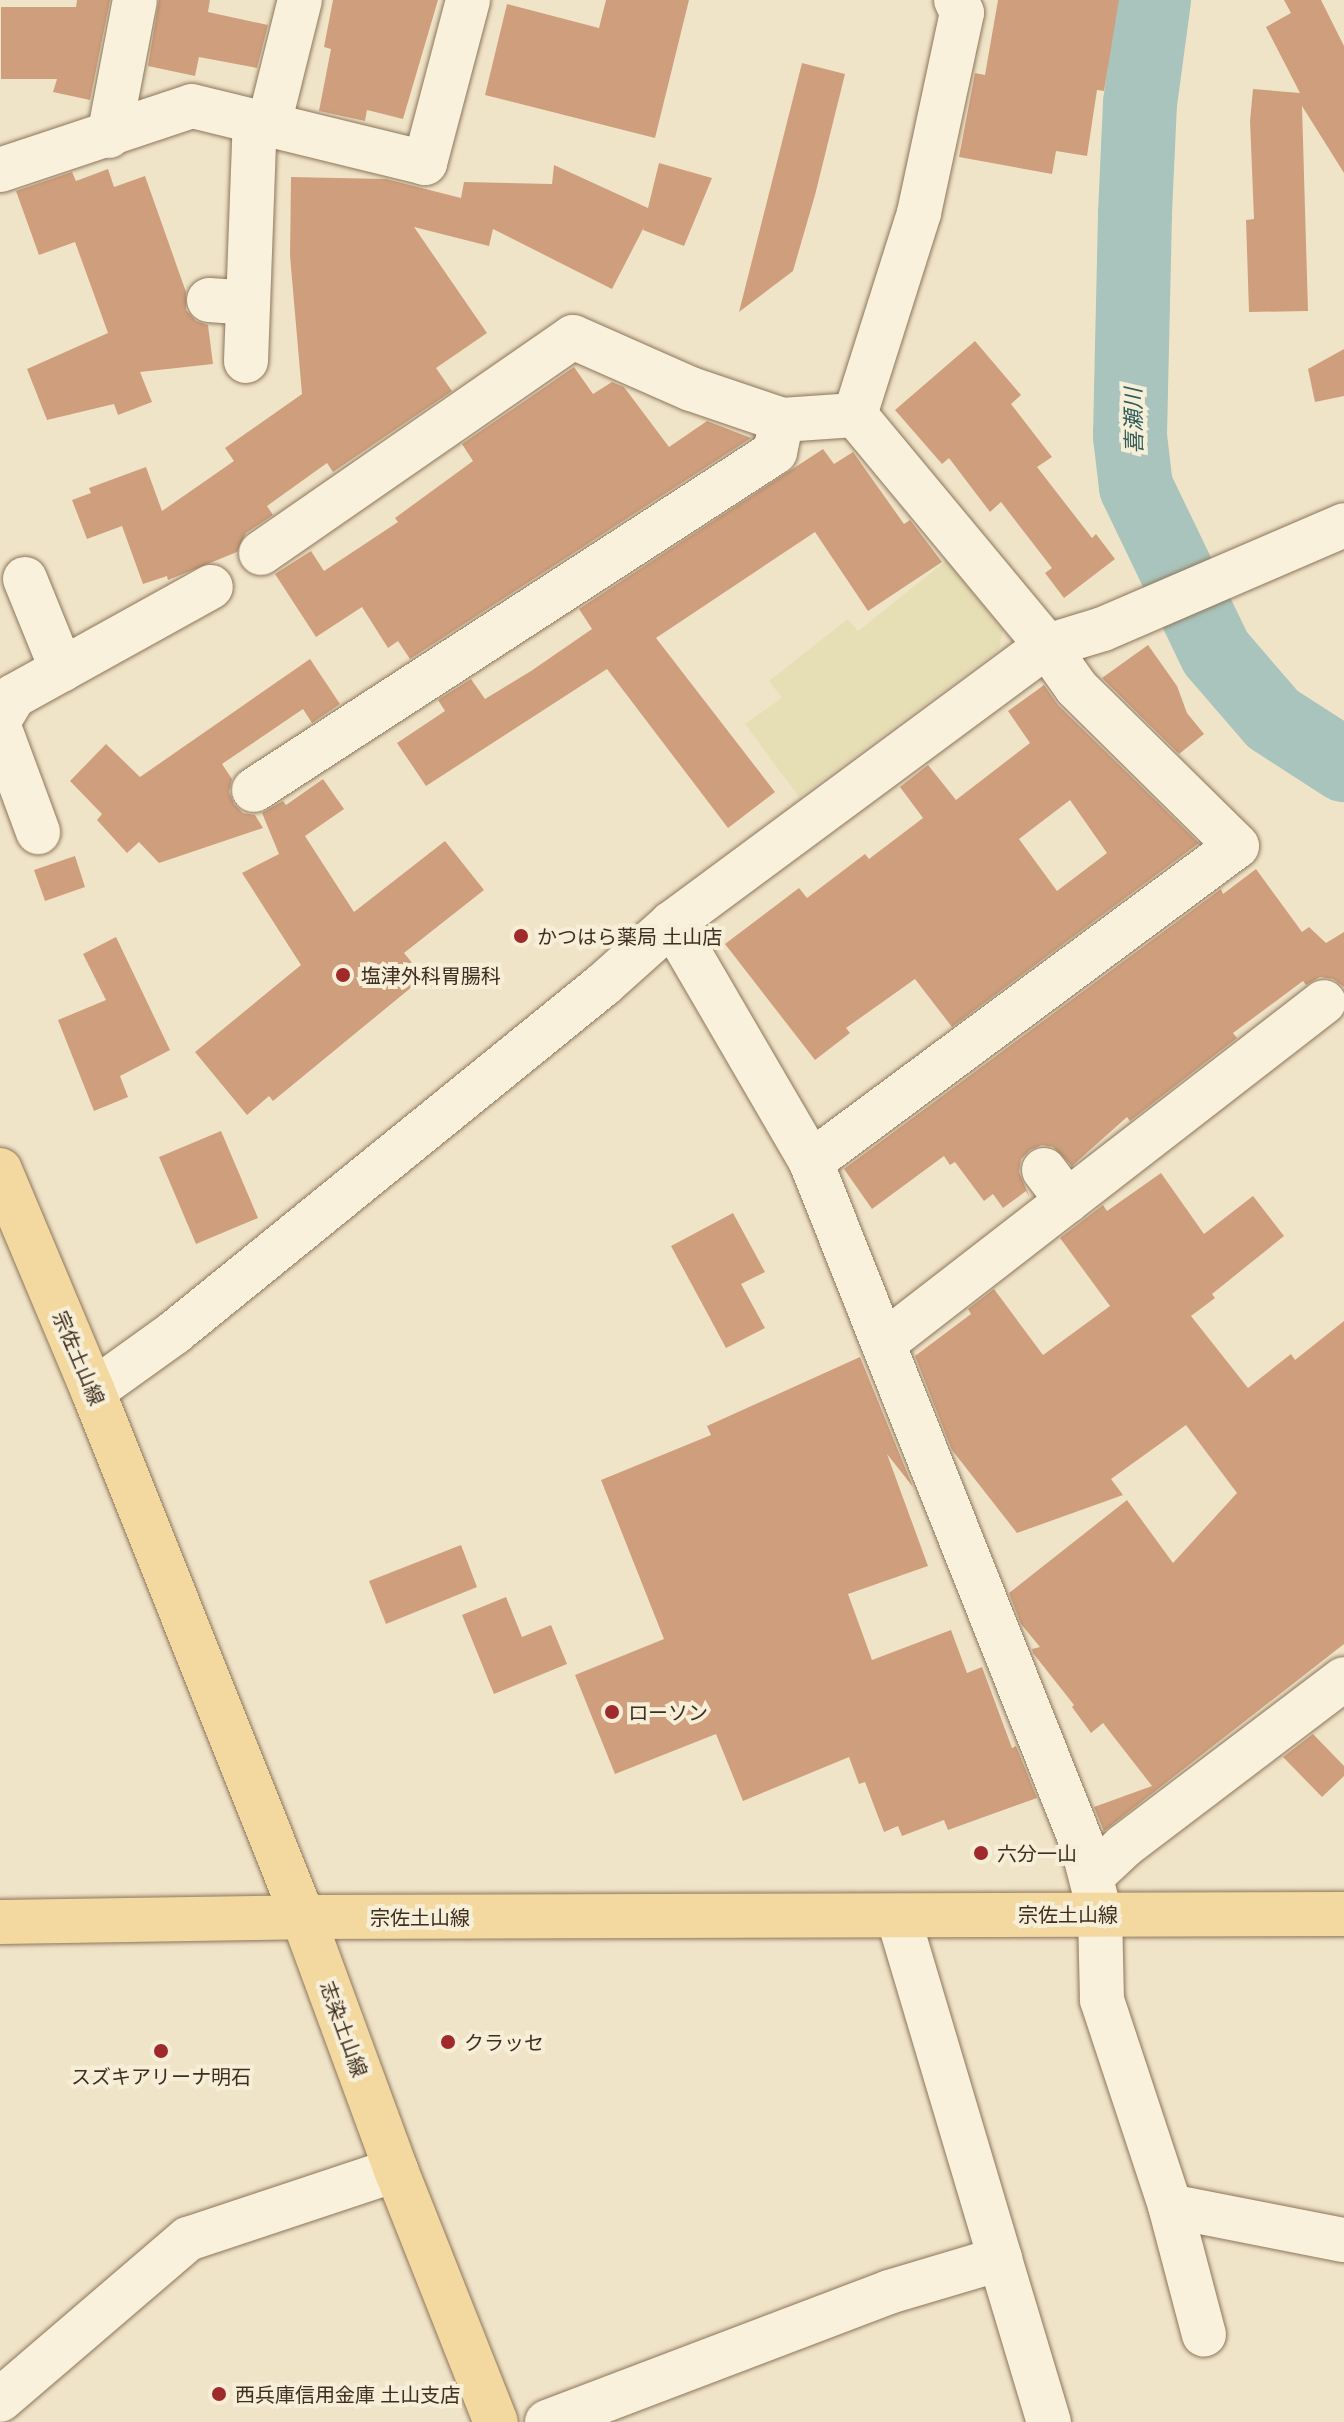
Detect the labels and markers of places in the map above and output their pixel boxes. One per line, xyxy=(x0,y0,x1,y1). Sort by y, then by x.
place label: かつはら薬局 土山店 xyxy=(537,924,722,948)
marker: かつはら薬局 土山店 xyxy=(512,927,530,945)
place label: 塩津外科胃腸科 xyxy=(361,963,501,987)
marker: 塩津外科胃腸科 xyxy=(332,964,354,986)
place label: ローソン xyxy=(628,1700,708,1724)
marker: ローソン xyxy=(603,1703,621,1721)
place label: 六分一山 xyxy=(997,1841,1077,1865)
marker: 六分一山 xyxy=(972,1844,990,1862)
place label: クラッセ xyxy=(464,2030,544,2054)
marker: クラッセ xyxy=(439,2033,457,2051)
marker: スズキアリーナ明石 xyxy=(152,2042,170,2060)
place label: スズキアリーナ明石 xyxy=(71,2064,251,2088)
place label: 西兵庫信用金庫 土山支店 xyxy=(235,2382,460,2406)
marker: 西兵庫信用金庫 土山支店 xyxy=(210,2385,228,2403)

